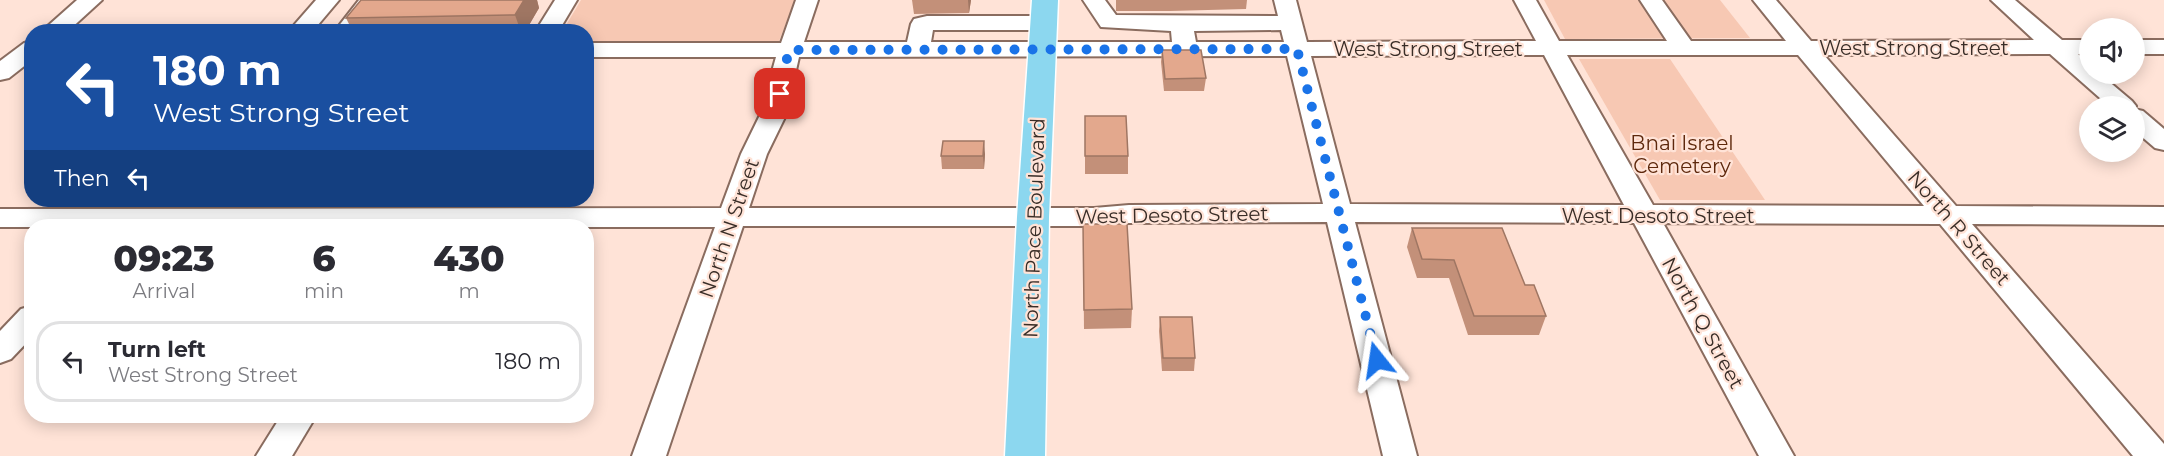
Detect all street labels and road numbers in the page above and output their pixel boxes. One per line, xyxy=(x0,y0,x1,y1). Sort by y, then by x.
street label: West Strong Street xyxy=(1819,36,2009,60)
street label: West Strong Street xyxy=(1333,37,1523,61)
street label: North Pace Boulevard xyxy=(1018,118,1050,338)
street label: North N Street xyxy=(694,155,764,301)
street label: North R Street xyxy=(1903,166,2015,290)
street label: West Desoto Street xyxy=(1075,201,1269,229)
street label: West Desoto Street xyxy=(1561,204,1755,228)
street label: North Q Street xyxy=(1657,253,1749,393)

